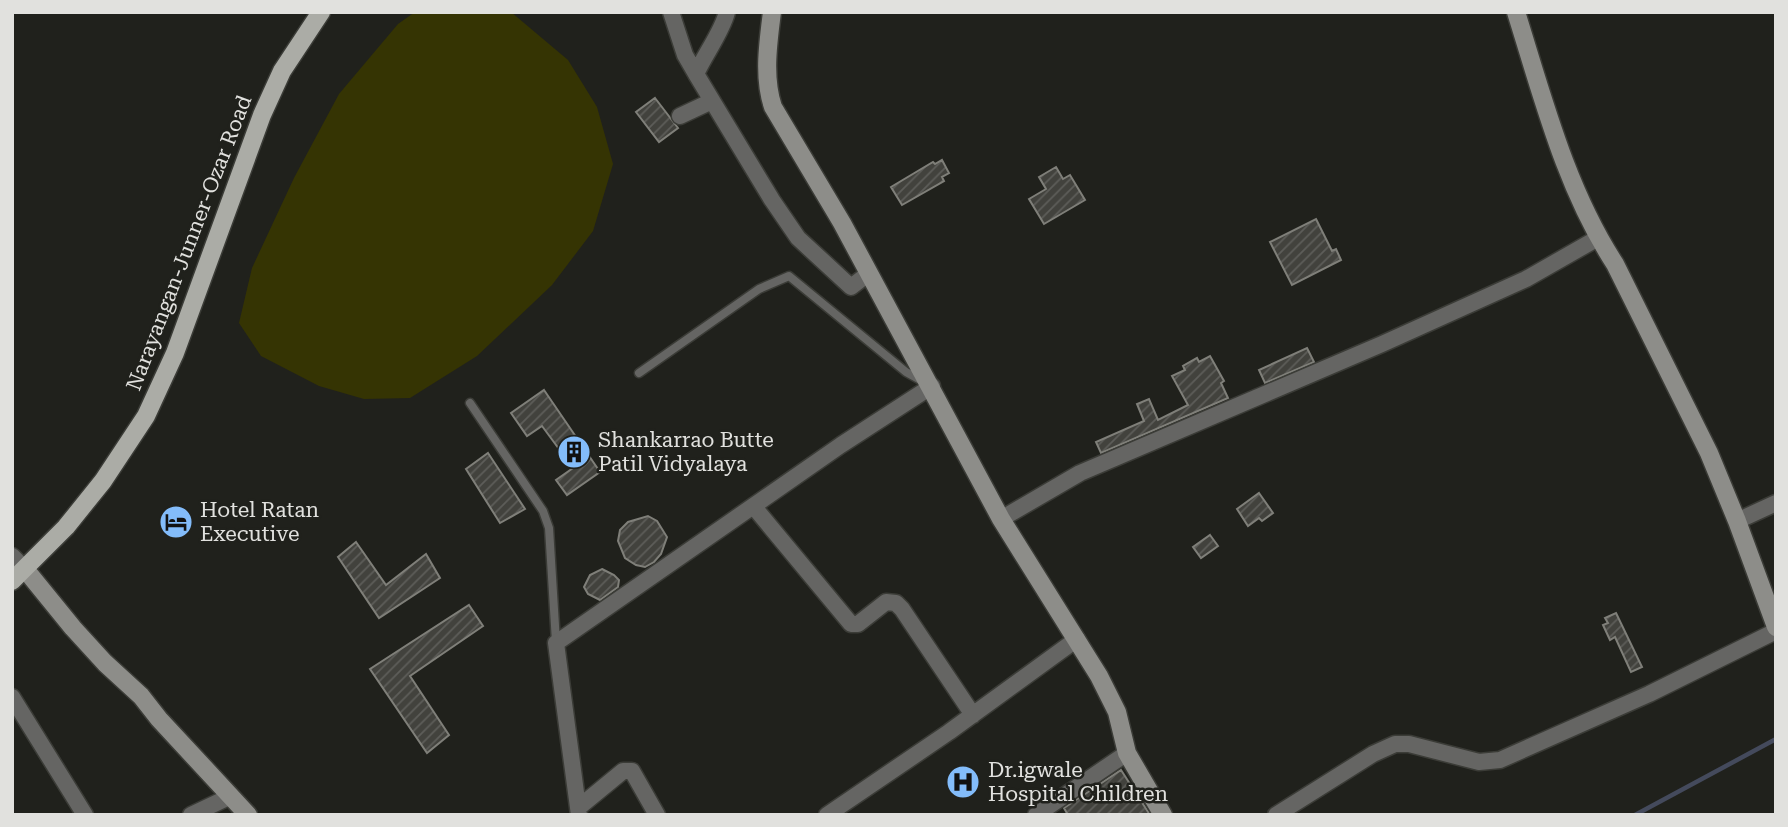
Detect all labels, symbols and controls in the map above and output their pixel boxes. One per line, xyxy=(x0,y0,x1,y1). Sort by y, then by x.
street label: Narayangan-Junner-Ozar Road xyxy=(121,91,257,394)
place label: Shankarrao Butte Patil Vidyalaya xyxy=(598,428,774,476)
building icon: Shankarrao Butte Patil Vidyalaya xyxy=(555,433,593,471)
place label: Hotel Ratan Executive xyxy=(200,498,320,546)
hotel icon: Hotel Ratan Executive xyxy=(157,503,195,541)
place label: Dr.igwale Hospital Children xyxy=(988,758,1169,806)
hospital icon: Dr.igwale Hospital Children xyxy=(944,763,982,801)

